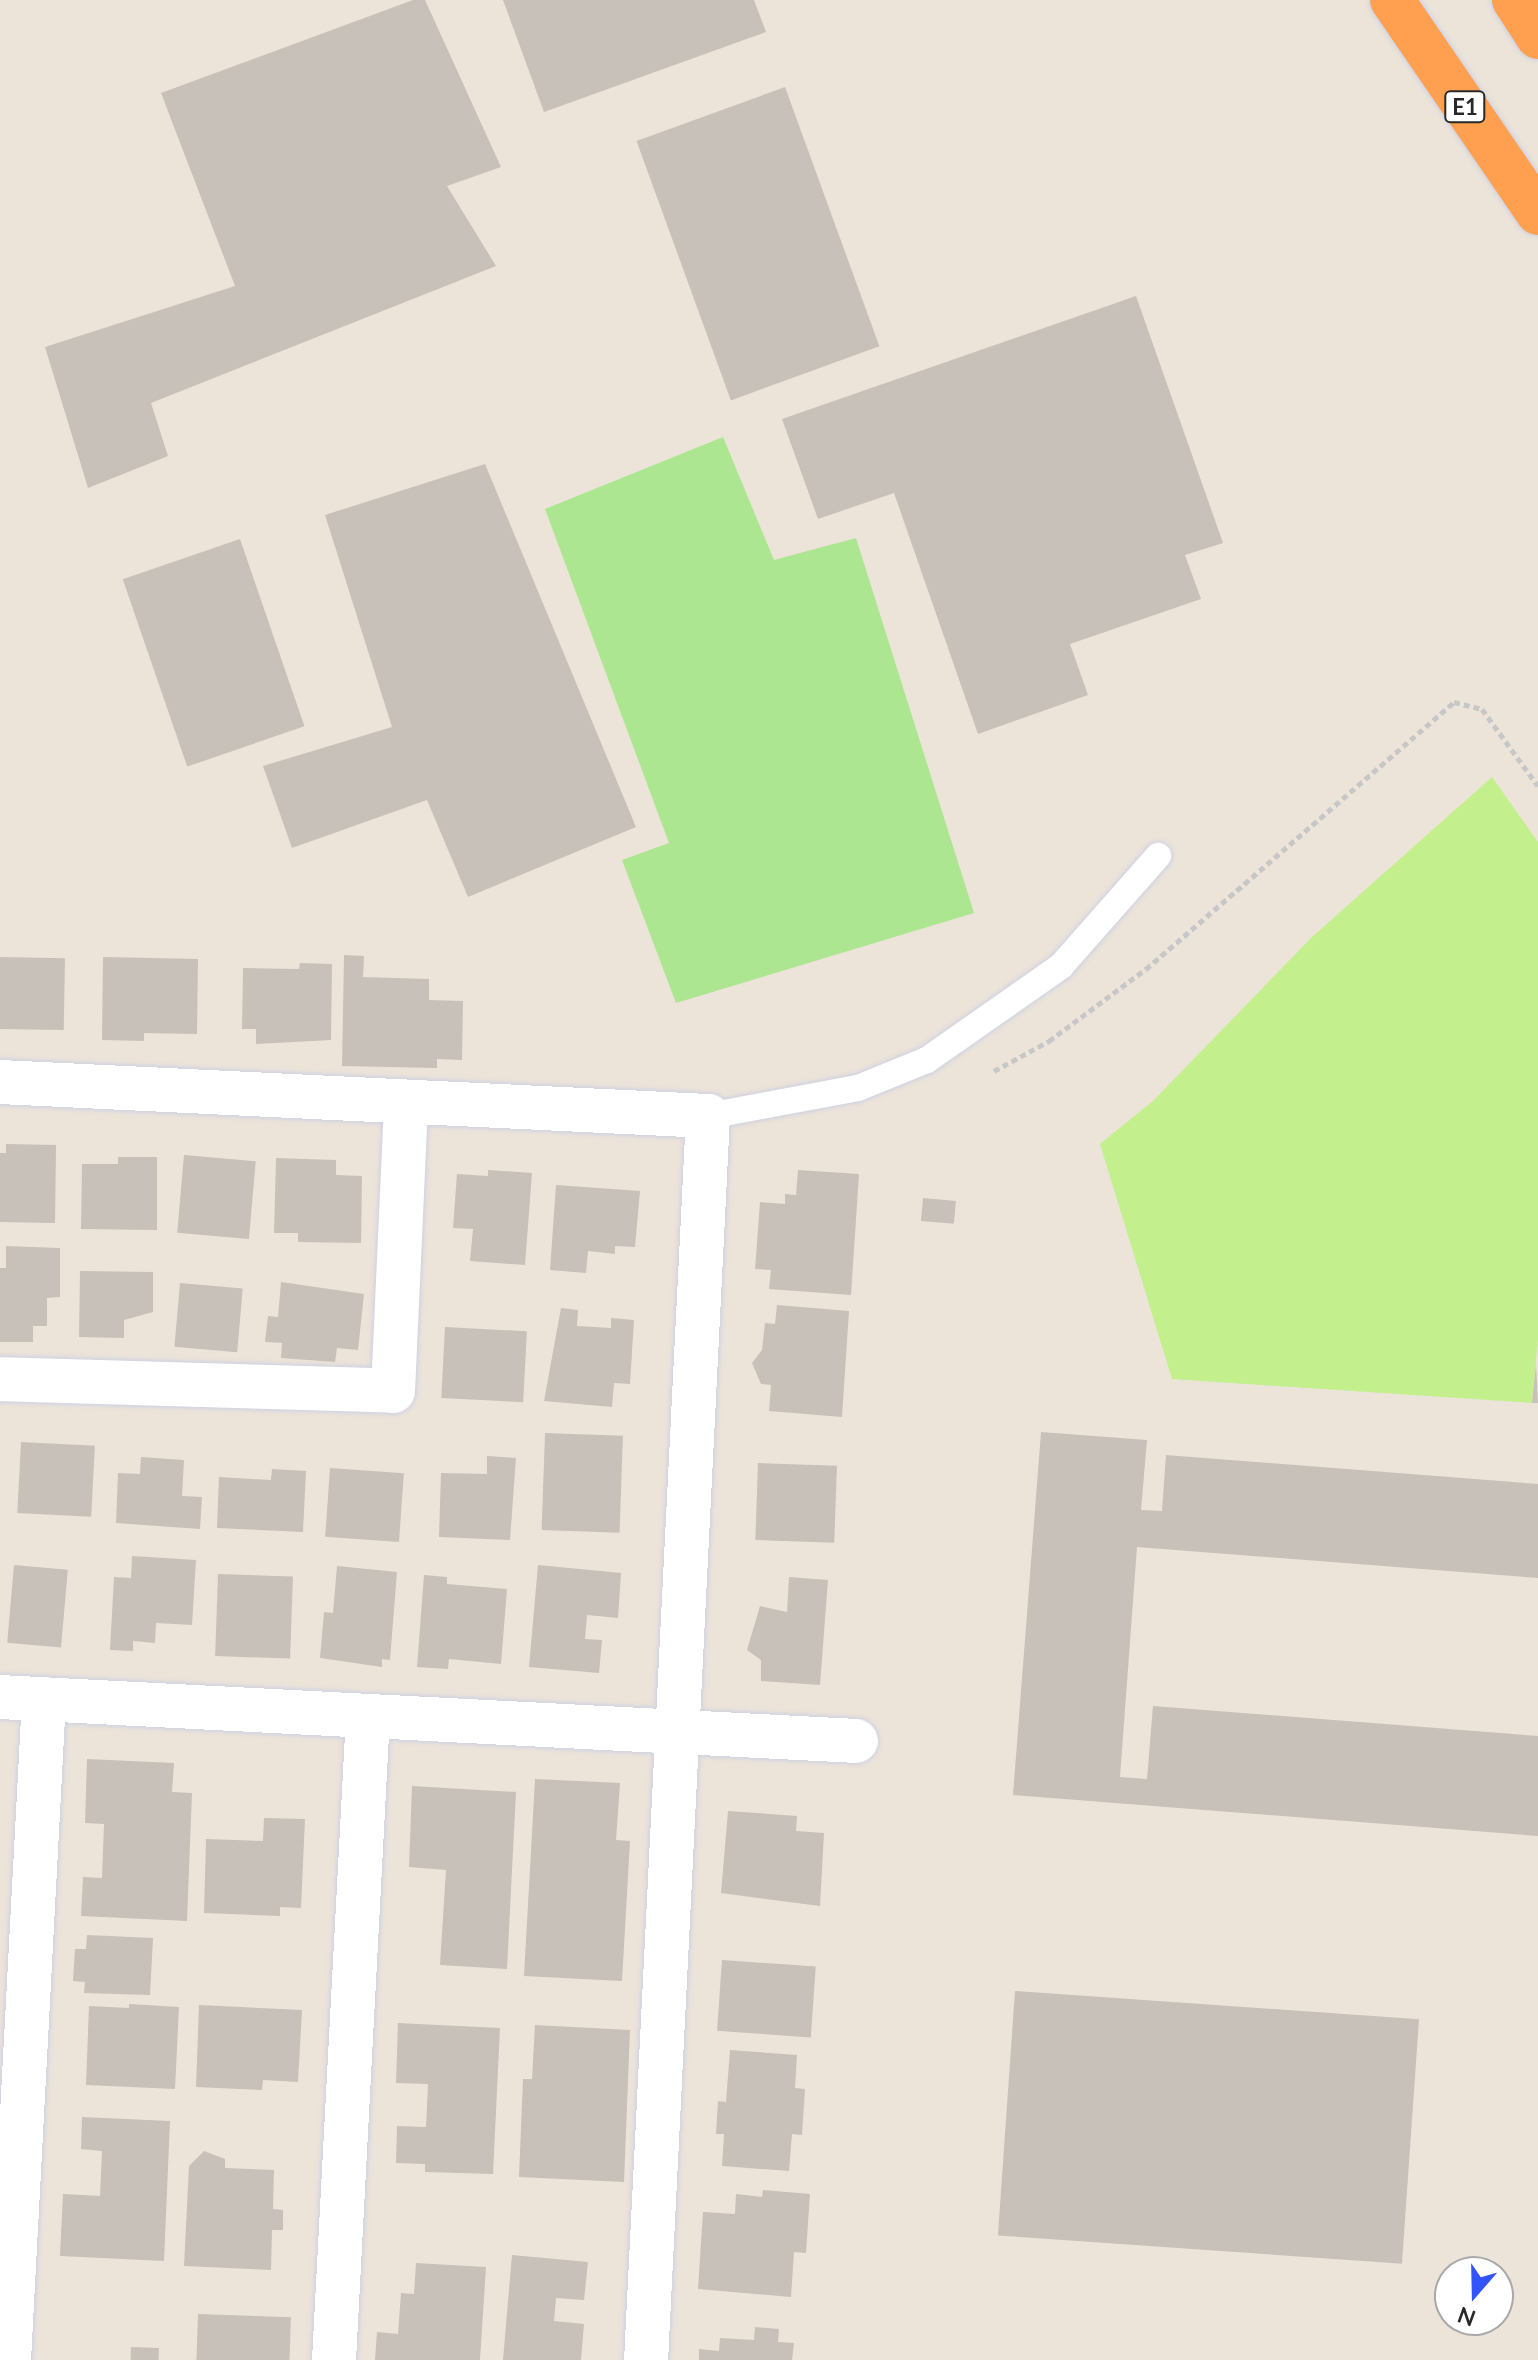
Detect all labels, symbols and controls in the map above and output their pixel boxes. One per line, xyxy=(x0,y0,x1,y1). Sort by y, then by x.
road number: E1 xyxy=(1443,89,1487,125)
north arrow xyxy=(1434,2256,1514,2336)
text: N xyxy=(1454,2302,1479,2333)

